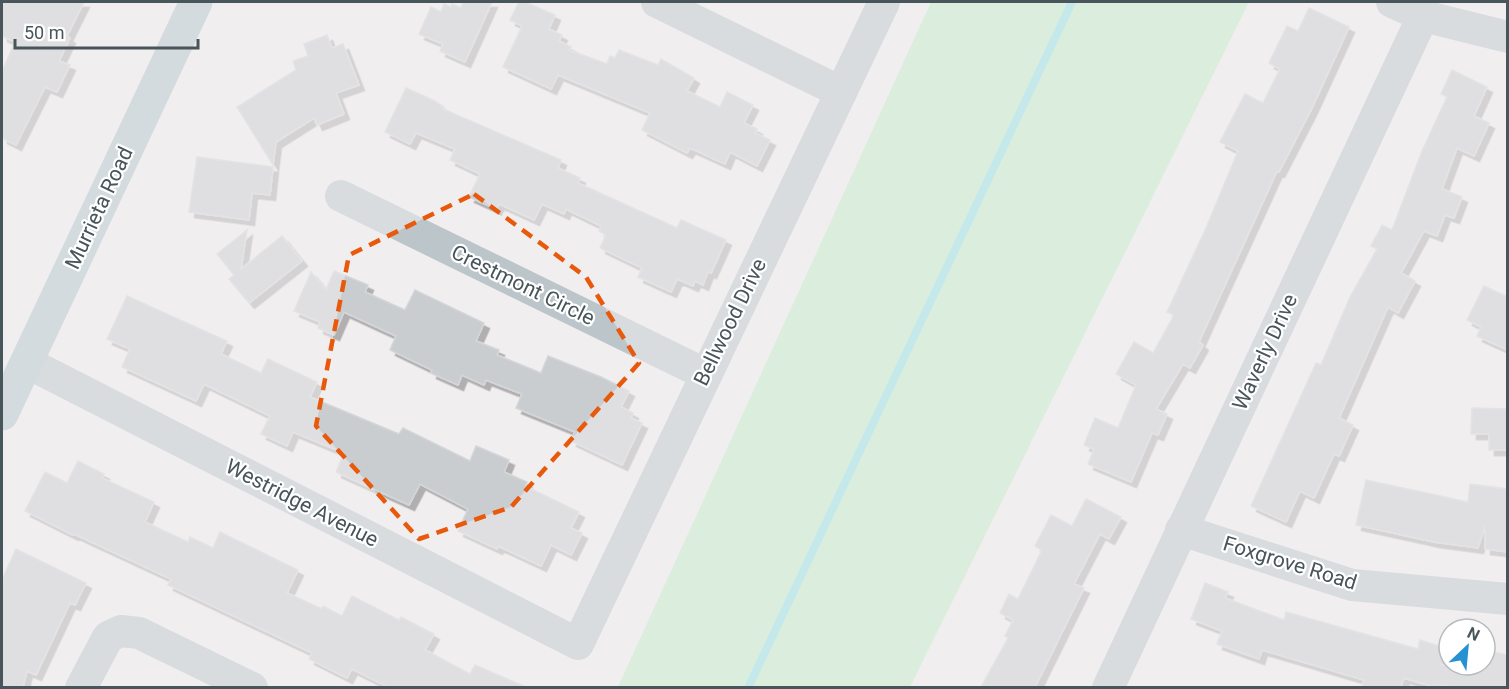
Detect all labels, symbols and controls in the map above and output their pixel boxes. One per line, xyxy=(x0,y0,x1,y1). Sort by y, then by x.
scale bar xyxy=(15,12,198,50)
text: 50 m xyxy=(24,22,64,43)
street label: Murrieta Road xyxy=(60,143,138,273)
street label: Crestmont Circle xyxy=(447,240,599,330)
street label: Bellwood Drive xyxy=(689,255,771,389)
street label: Waverly Drive xyxy=(1228,290,1302,414)
street label: Westridge Avenue xyxy=(222,454,382,552)
street label: Foxgrove Road xyxy=(1220,531,1360,595)
north arrow xyxy=(1437,617,1497,677)
text: N xyxy=(1464,623,1483,645)

